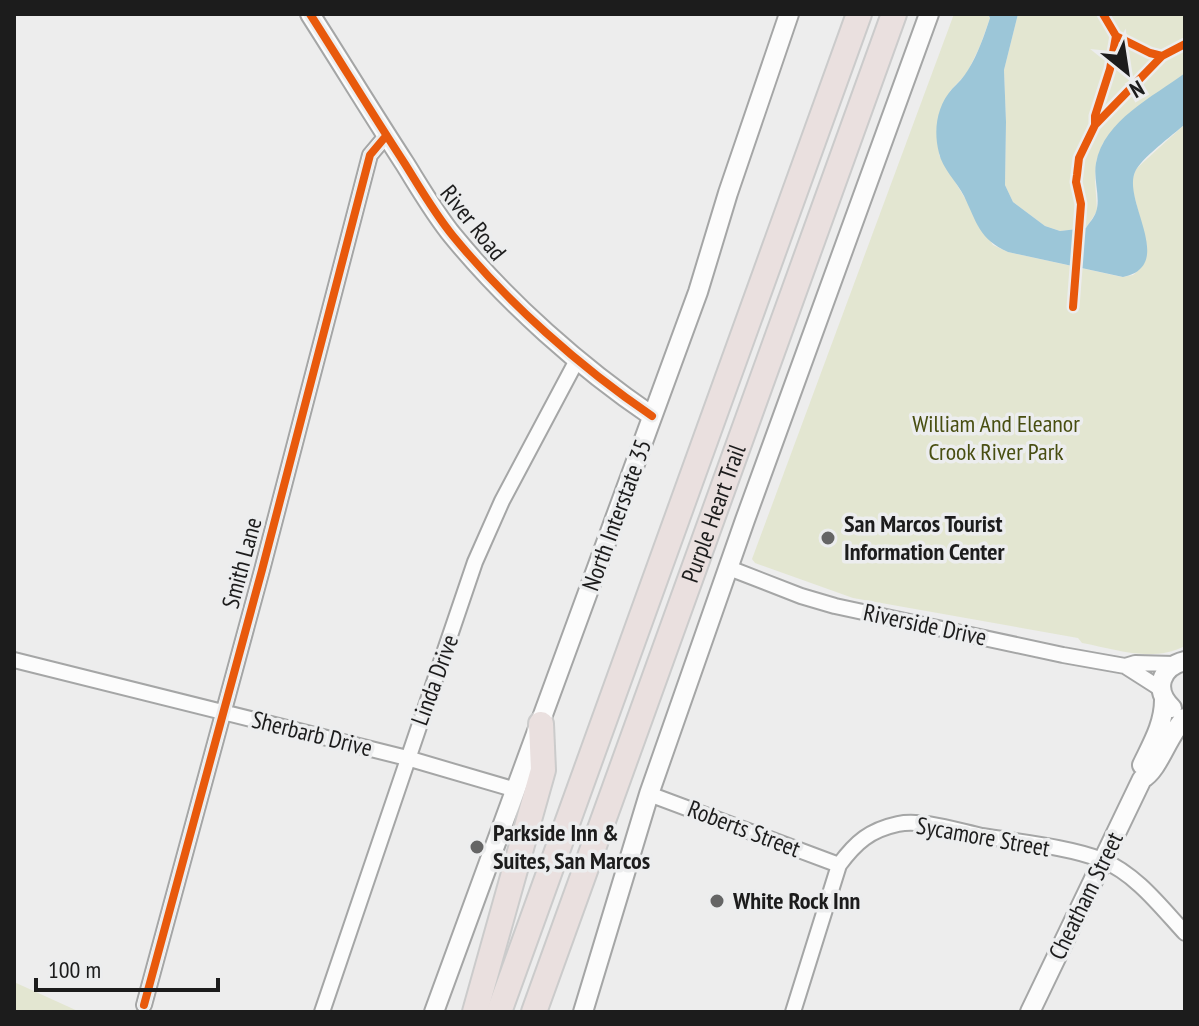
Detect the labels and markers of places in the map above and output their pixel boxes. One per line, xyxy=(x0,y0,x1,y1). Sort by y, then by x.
place label: San Marcos Tourist Information Center xyxy=(844,508,1005,567)
marker: San Marcos Tourist Information Center xyxy=(819,529,837,547)
place label: Parkside Inn & Suites, San Marcos xyxy=(493,817,650,876)
marker: Parkside Inn & Suites, San Marcos xyxy=(468,838,486,856)
place label: White Rock Inn xyxy=(732,885,860,916)
marker: White Rock Inn xyxy=(708,892,726,910)

